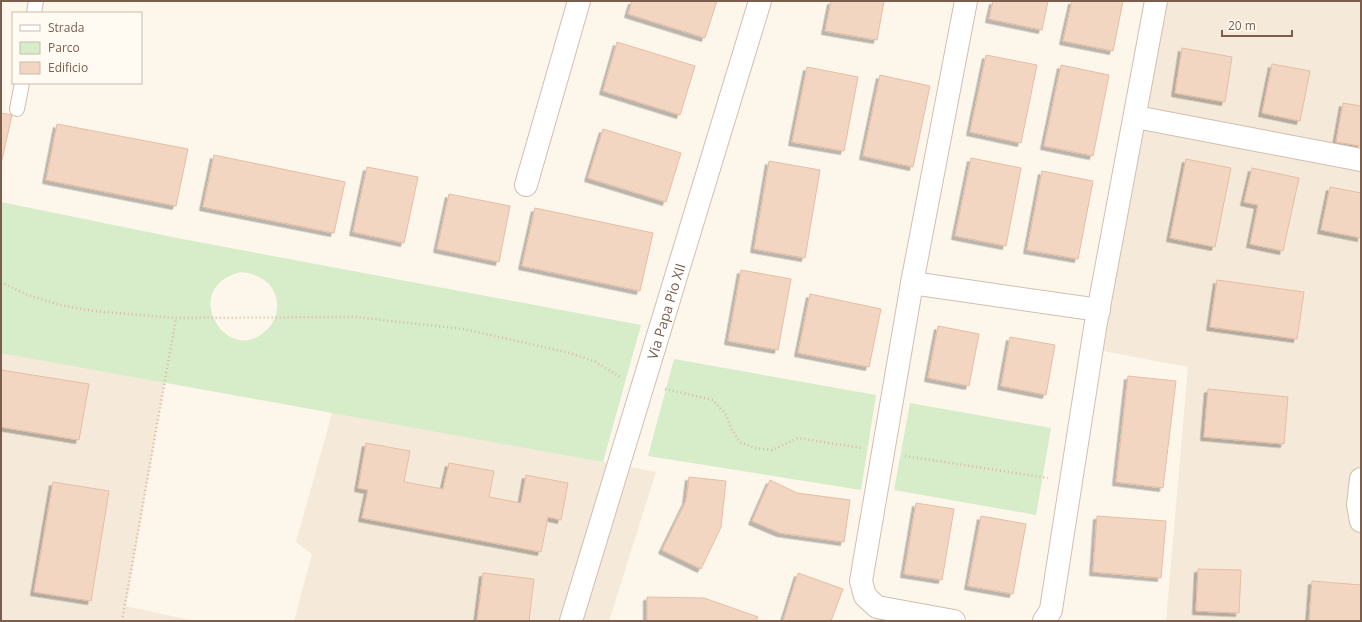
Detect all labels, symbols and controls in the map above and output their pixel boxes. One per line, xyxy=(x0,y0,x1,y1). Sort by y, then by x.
legend xyxy=(12,12,142,84)
scale bar xyxy=(1222,12,1292,38)
text: 20 m xyxy=(1228,17,1256,34)
text: Strada xyxy=(48,19,84,36)
text: Parco xyxy=(48,39,80,56)
text: Edificio xyxy=(48,59,88,76)
street label: Via Papa Pio XII xyxy=(642,261,689,361)

